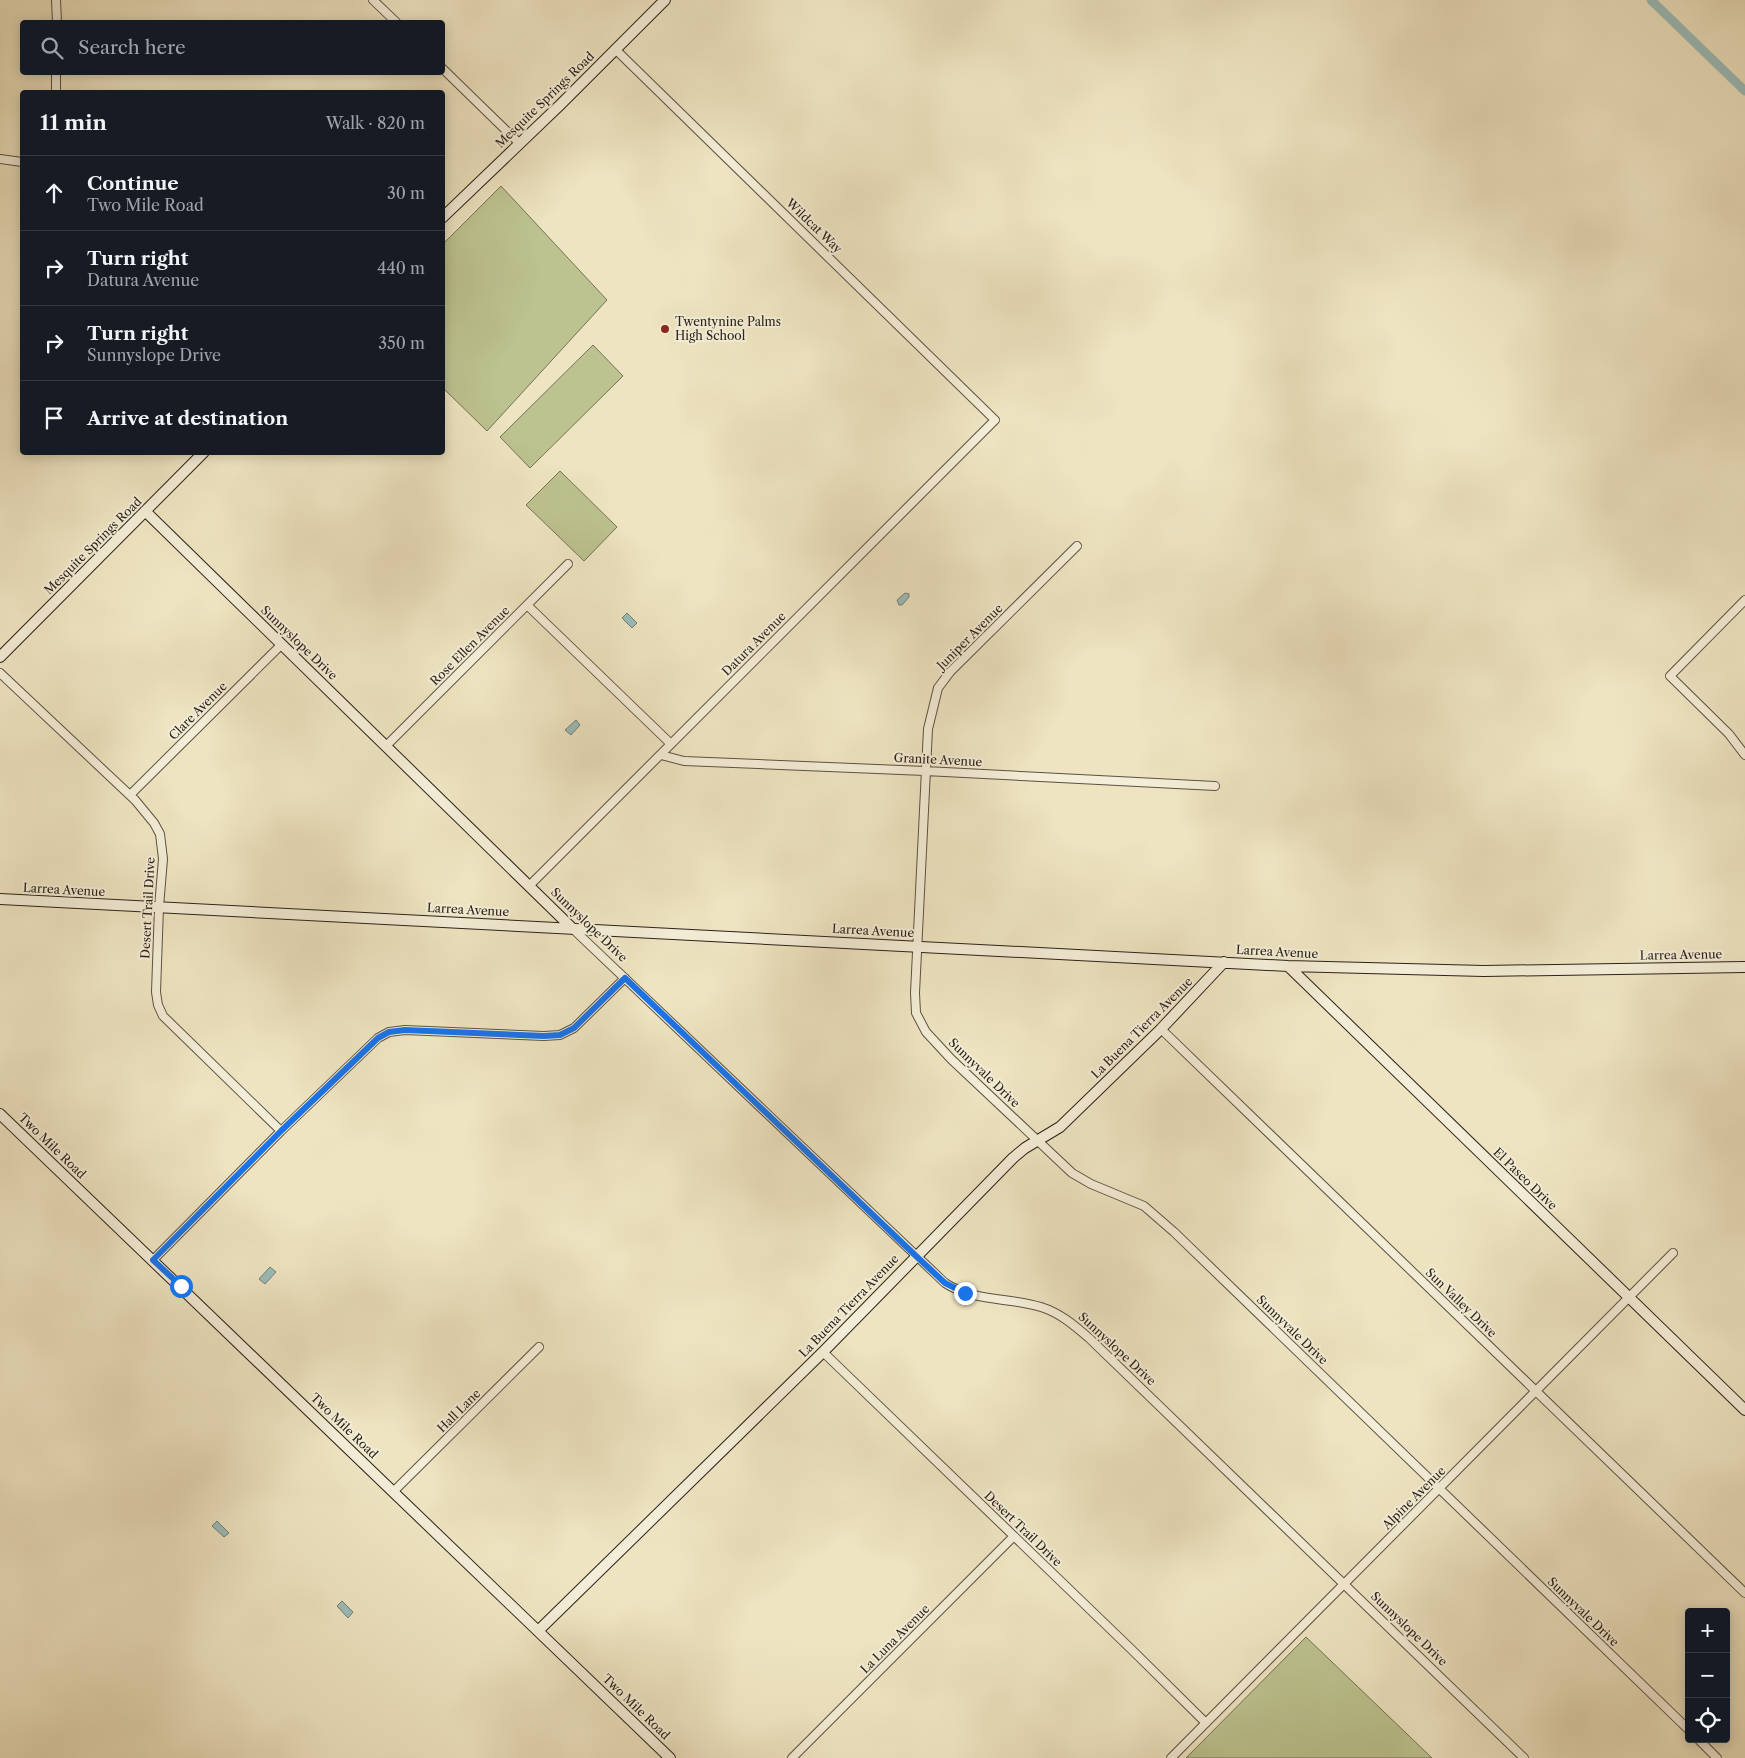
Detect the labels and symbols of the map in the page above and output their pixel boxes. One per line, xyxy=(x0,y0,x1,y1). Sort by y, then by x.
street label: Mesquite Springs Road xyxy=(492,48,598,151)
street label: Wildcat Way xyxy=(782,195,846,256)
place label: Twentynine Palms High School xyxy=(675,314,781,343)
marker: Twentynine Palms High School xyxy=(659,323,671,335)
street label: Mesquite Springs Road xyxy=(41,493,145,597)
street label: Juniper Avenue xyxy=(932,600,1006,674)
street label: Sunnyslope Drive xyxy=(258,602,341,683)
street label: Rose Ellen Avenue xyxy=(427,603,513,688)
street label: Datura Avenue xyxy=(719,608,789,679)
street label: Clare Avenue xyxy=(165,678,230,743)
street label: Granite Avenue xyxy=(893,750,983,769)
street label: Desert Trail Drive xyxy=(137,856,158,959)
street label: Larrea Avenue xyxy=(22,880,106,899)
street label: Sunnyslope Drive xyxy=(548,884,631,965)
street label: Larrea Avenue xyxy=(426,900,510,919)
street label: Larrea Avenue xyxy=(831,921,915,940)
street label: Larrea Avenue xyxy=(1235,942,1319,961)
street label: Larrea Avenue xyxy=(1640,946,1723,963)
street label: La Buena Tierra Avenue xyxy=(1088,974,1196,1081)
street label: Sunnyvale Drive xyxy=(946,1035,1023,1111)
street label: Two Mile Road xyxy=(16,1110,90,1182)
street label: El Paseo Drive xyxy=(1490,1144,1561,1213)
street label: La Buena Tierra Avenue xyxy=(796,1251,902,1360)
street label: Sun Valley Drive xyxy=(1423,1265,1500,1341)
route start xyxy=(170,1275,193,1298)
route end xyxy=(954,1282,977,1305)
street label: Sunnyvale Drive xyxy=(1254,1292,1331,1368)
street label: Sunnyslope Drive xyxy=(1076,1309,1159,1389)
street label: Hall Lane xyxy=(434,1386,484,1435)
street label: Two Mile Road xyxy=(308,1390,382,1462)
street label: Alpine Avenue xyxy=(1378,1463,1449,1533)
street label: Desert Trail Drive xyxy=(982,1488,1065,1570)
street label: Sunnyvale Drive xyxy=(1545,1574,1622,1650)
street label: Sunnyslope Drive xyxy=(1368,1588,1451,1669)
street label: La Luna Avenue xyxy=(857,1601,933,1676)
street label: Two Mile Road xyxy=(600,1671,674,1743)

